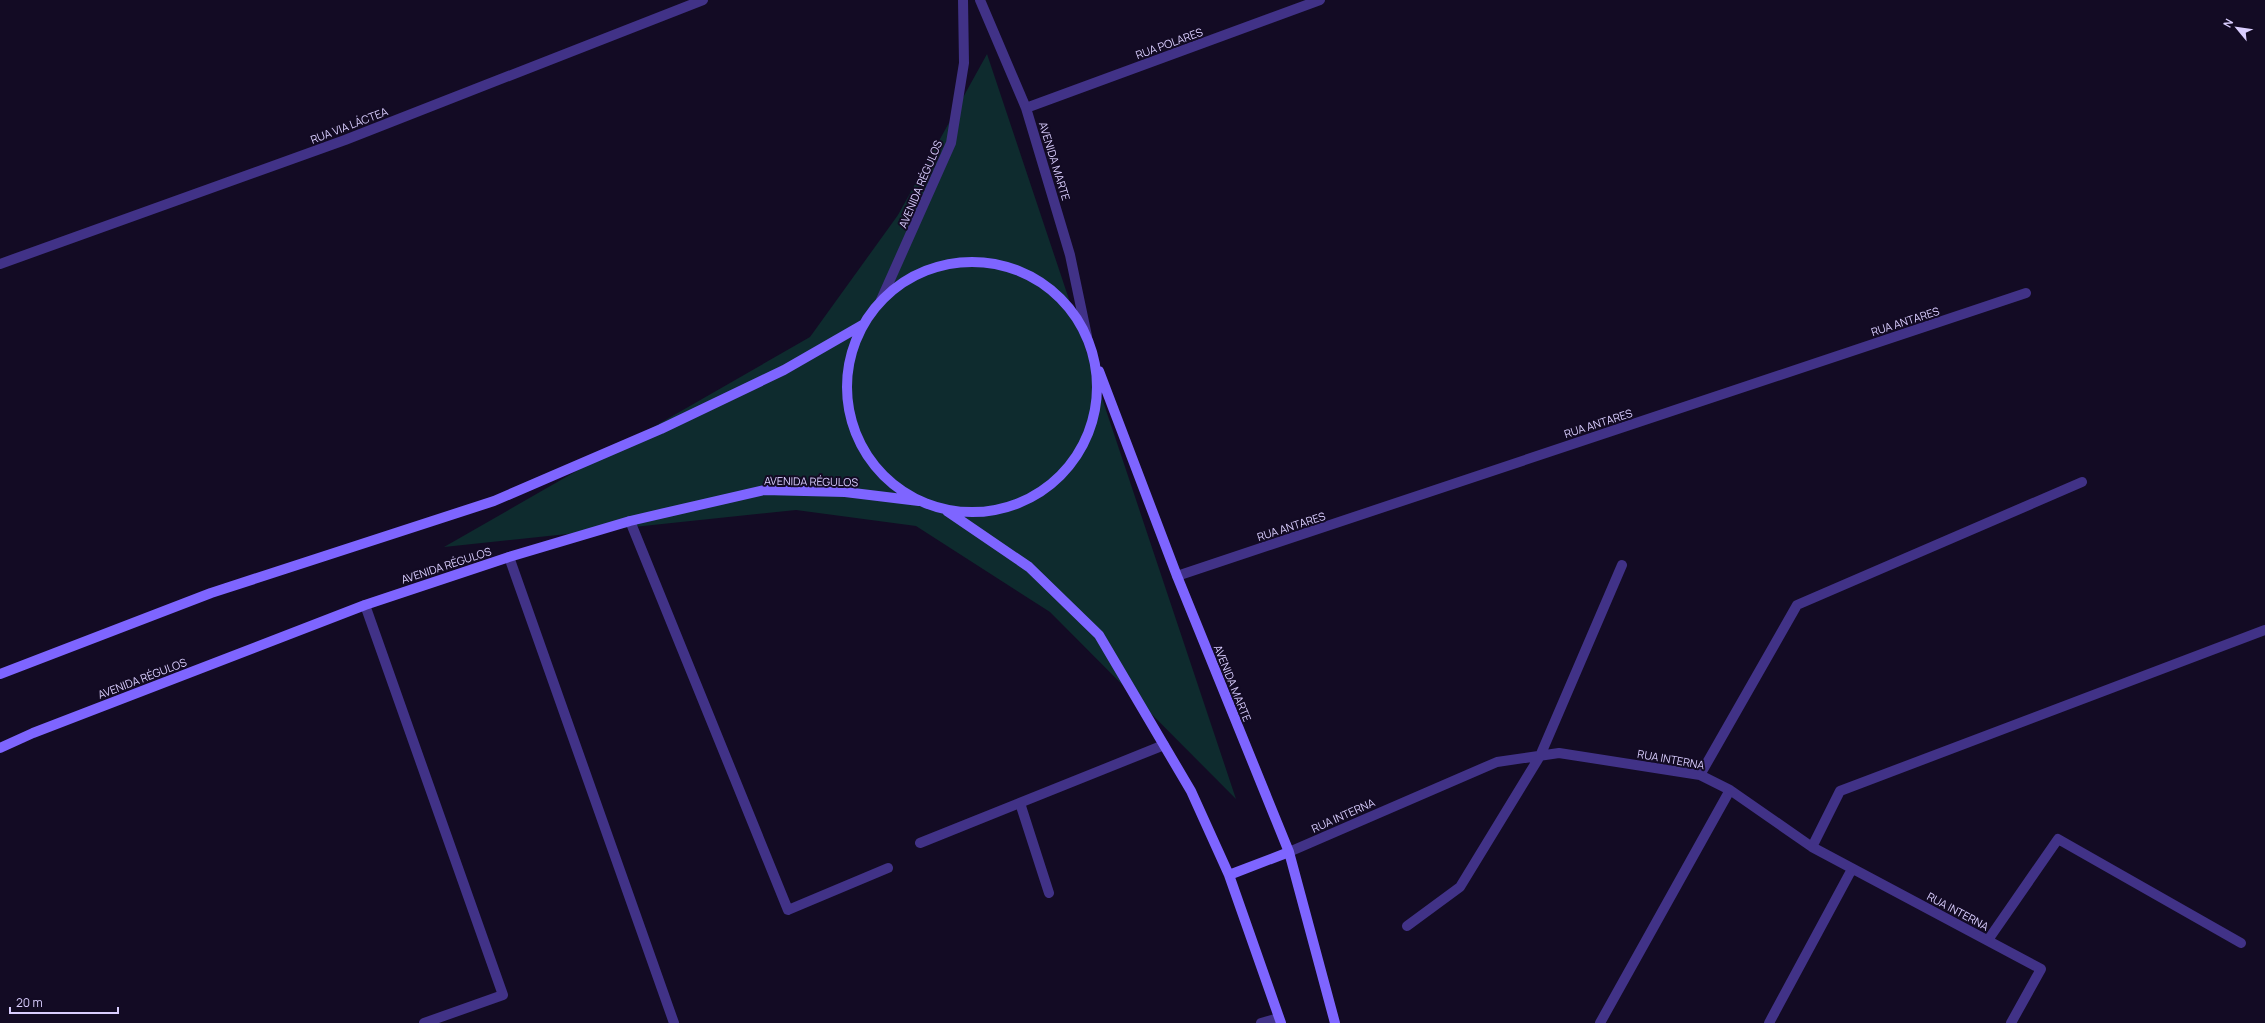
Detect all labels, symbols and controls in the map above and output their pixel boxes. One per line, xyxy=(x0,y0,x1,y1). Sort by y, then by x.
north arrow xyxy=(2217,8,2257,48)
text: N xyxy=(2219,16,2236,30)
street label: RUA POLARES xyxy=(1133,24,1205,62)
street label: RUA VIA LÁCTEA xyxy=(308,103,390,147)
street label: AVENIDA MARTE xyxy=(1036,120,1074,202)
street label: AVENIDA RÉGULOS xyxy=(895,138,945,230)
street label: RUA ANTARES xyxy=(1869,303,1941,339)
street label: RUA ANTARES xyxy=(1562,405,1634,441)
street label: AVENIDA RÉGULOS xyxy=(764,473,858,489)
street label: RUA ANTARES xyxy=(1255,508,1327,544)
street label: AVENIDA RÉGULOS xyxy=(399,543,493,587)
street label: AVENIDA MARTE xyxy=(1211,642,1255,724)
street label: AVENIDA RÉGULOS xyxy=(95,654,189,702)
street label: RUA INTERNA xyxy=(1636,746,1706,772)
street label: RUA INTERNA xyxy=(1309,794,1377,836)
street label: RUA INTERNA xyxy=(1925,888,1992,934)
scale bar xyxy=(10,989,118,1015)
text: 20 m xyxy=(16,994,43,1011)

